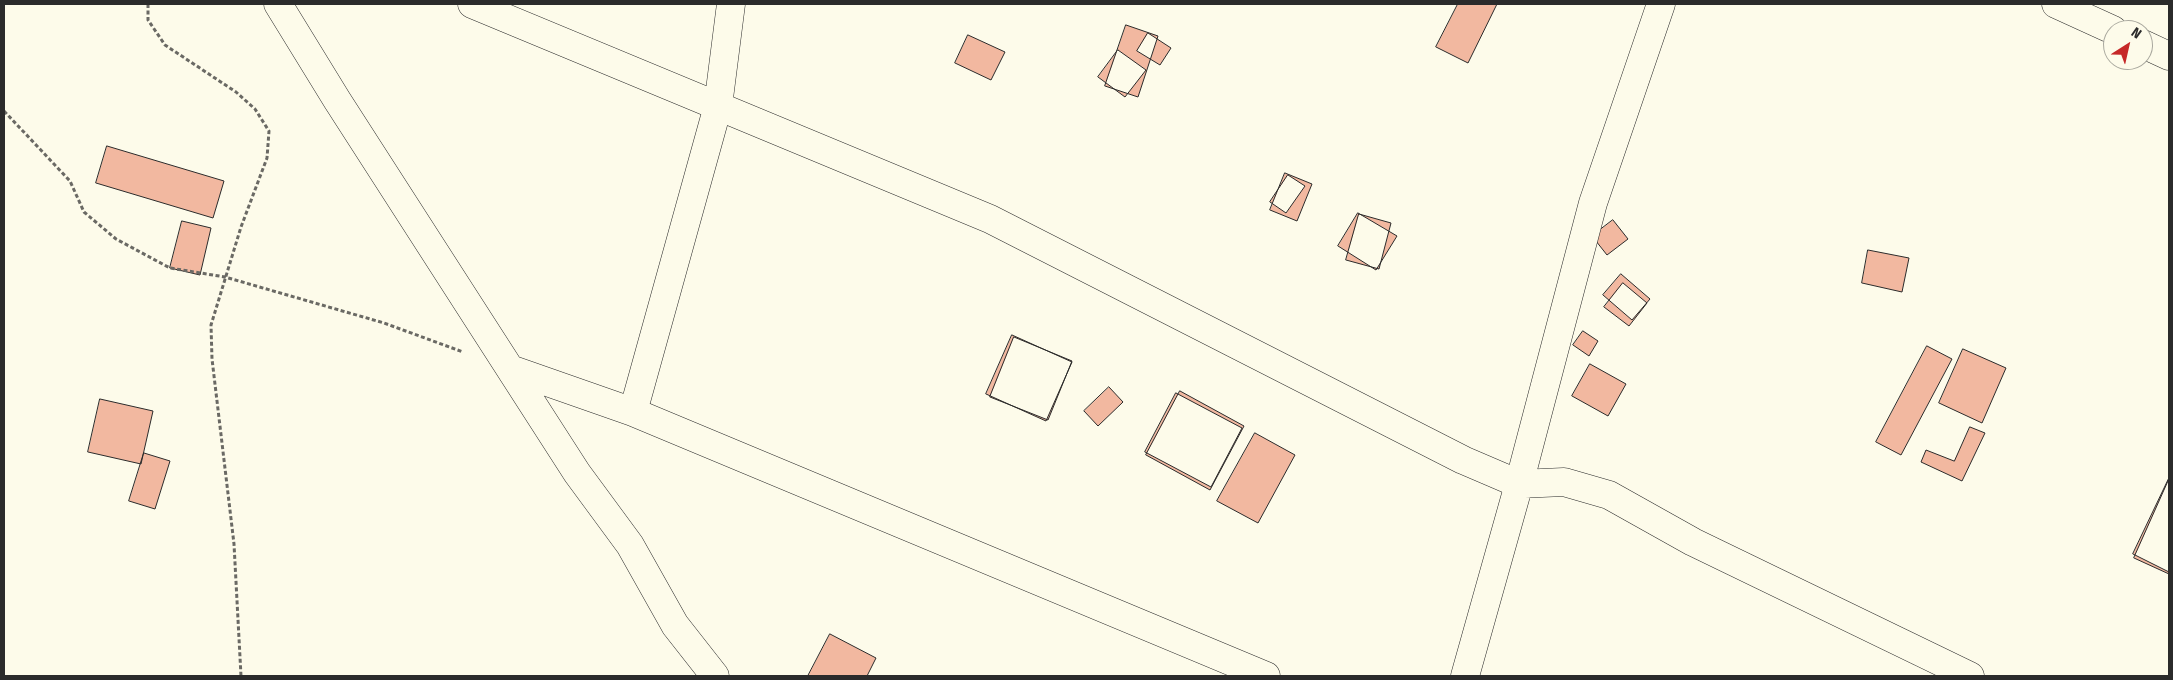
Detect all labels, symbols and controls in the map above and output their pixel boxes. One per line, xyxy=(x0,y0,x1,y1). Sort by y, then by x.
north arrow xyxy=(2103,20,2153,70)
text: N xyxy=(2128,24,2145,42)

